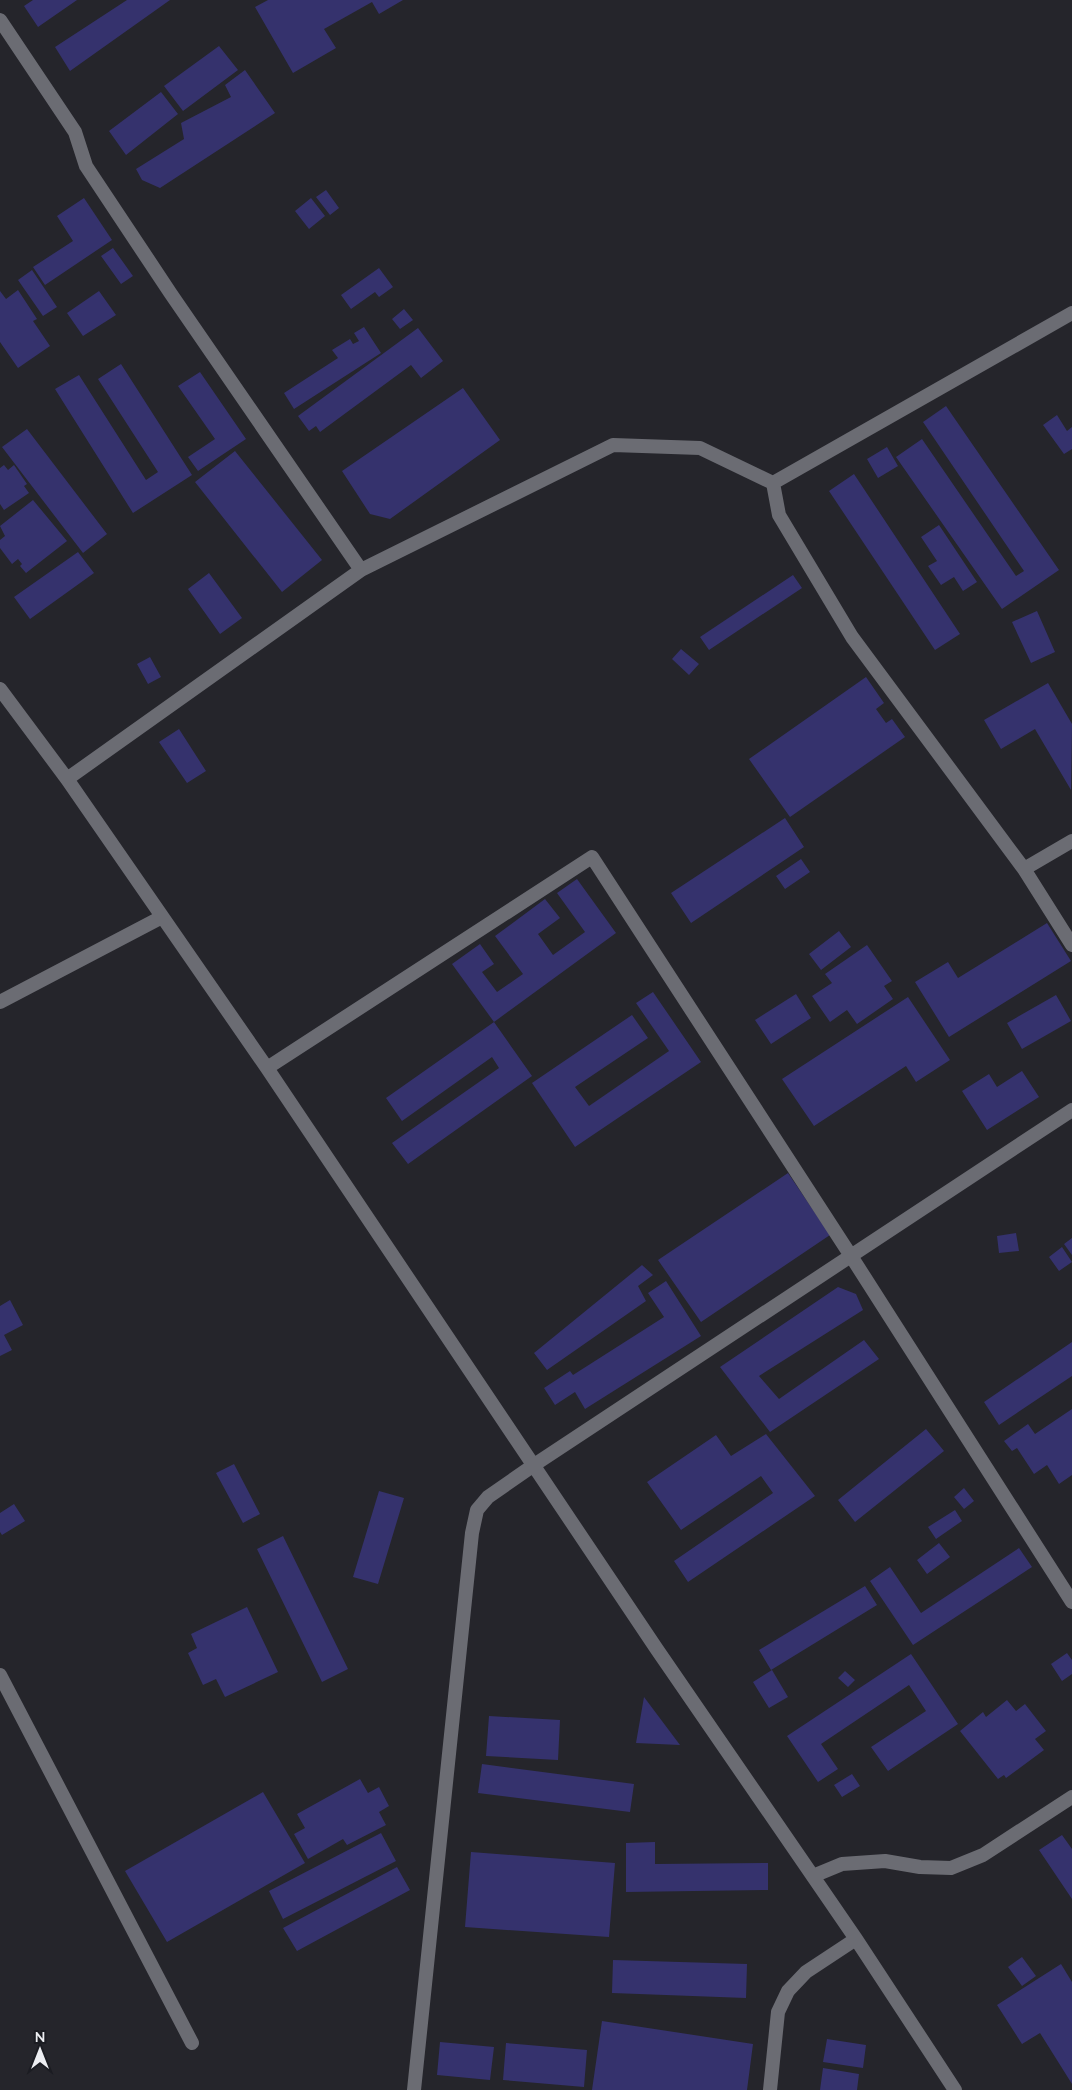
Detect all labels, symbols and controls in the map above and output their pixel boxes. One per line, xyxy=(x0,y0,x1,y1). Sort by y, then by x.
north arrow xyxy=(15,2025,65,2075)
text: N xyxy=(35,2028,45,2046)

